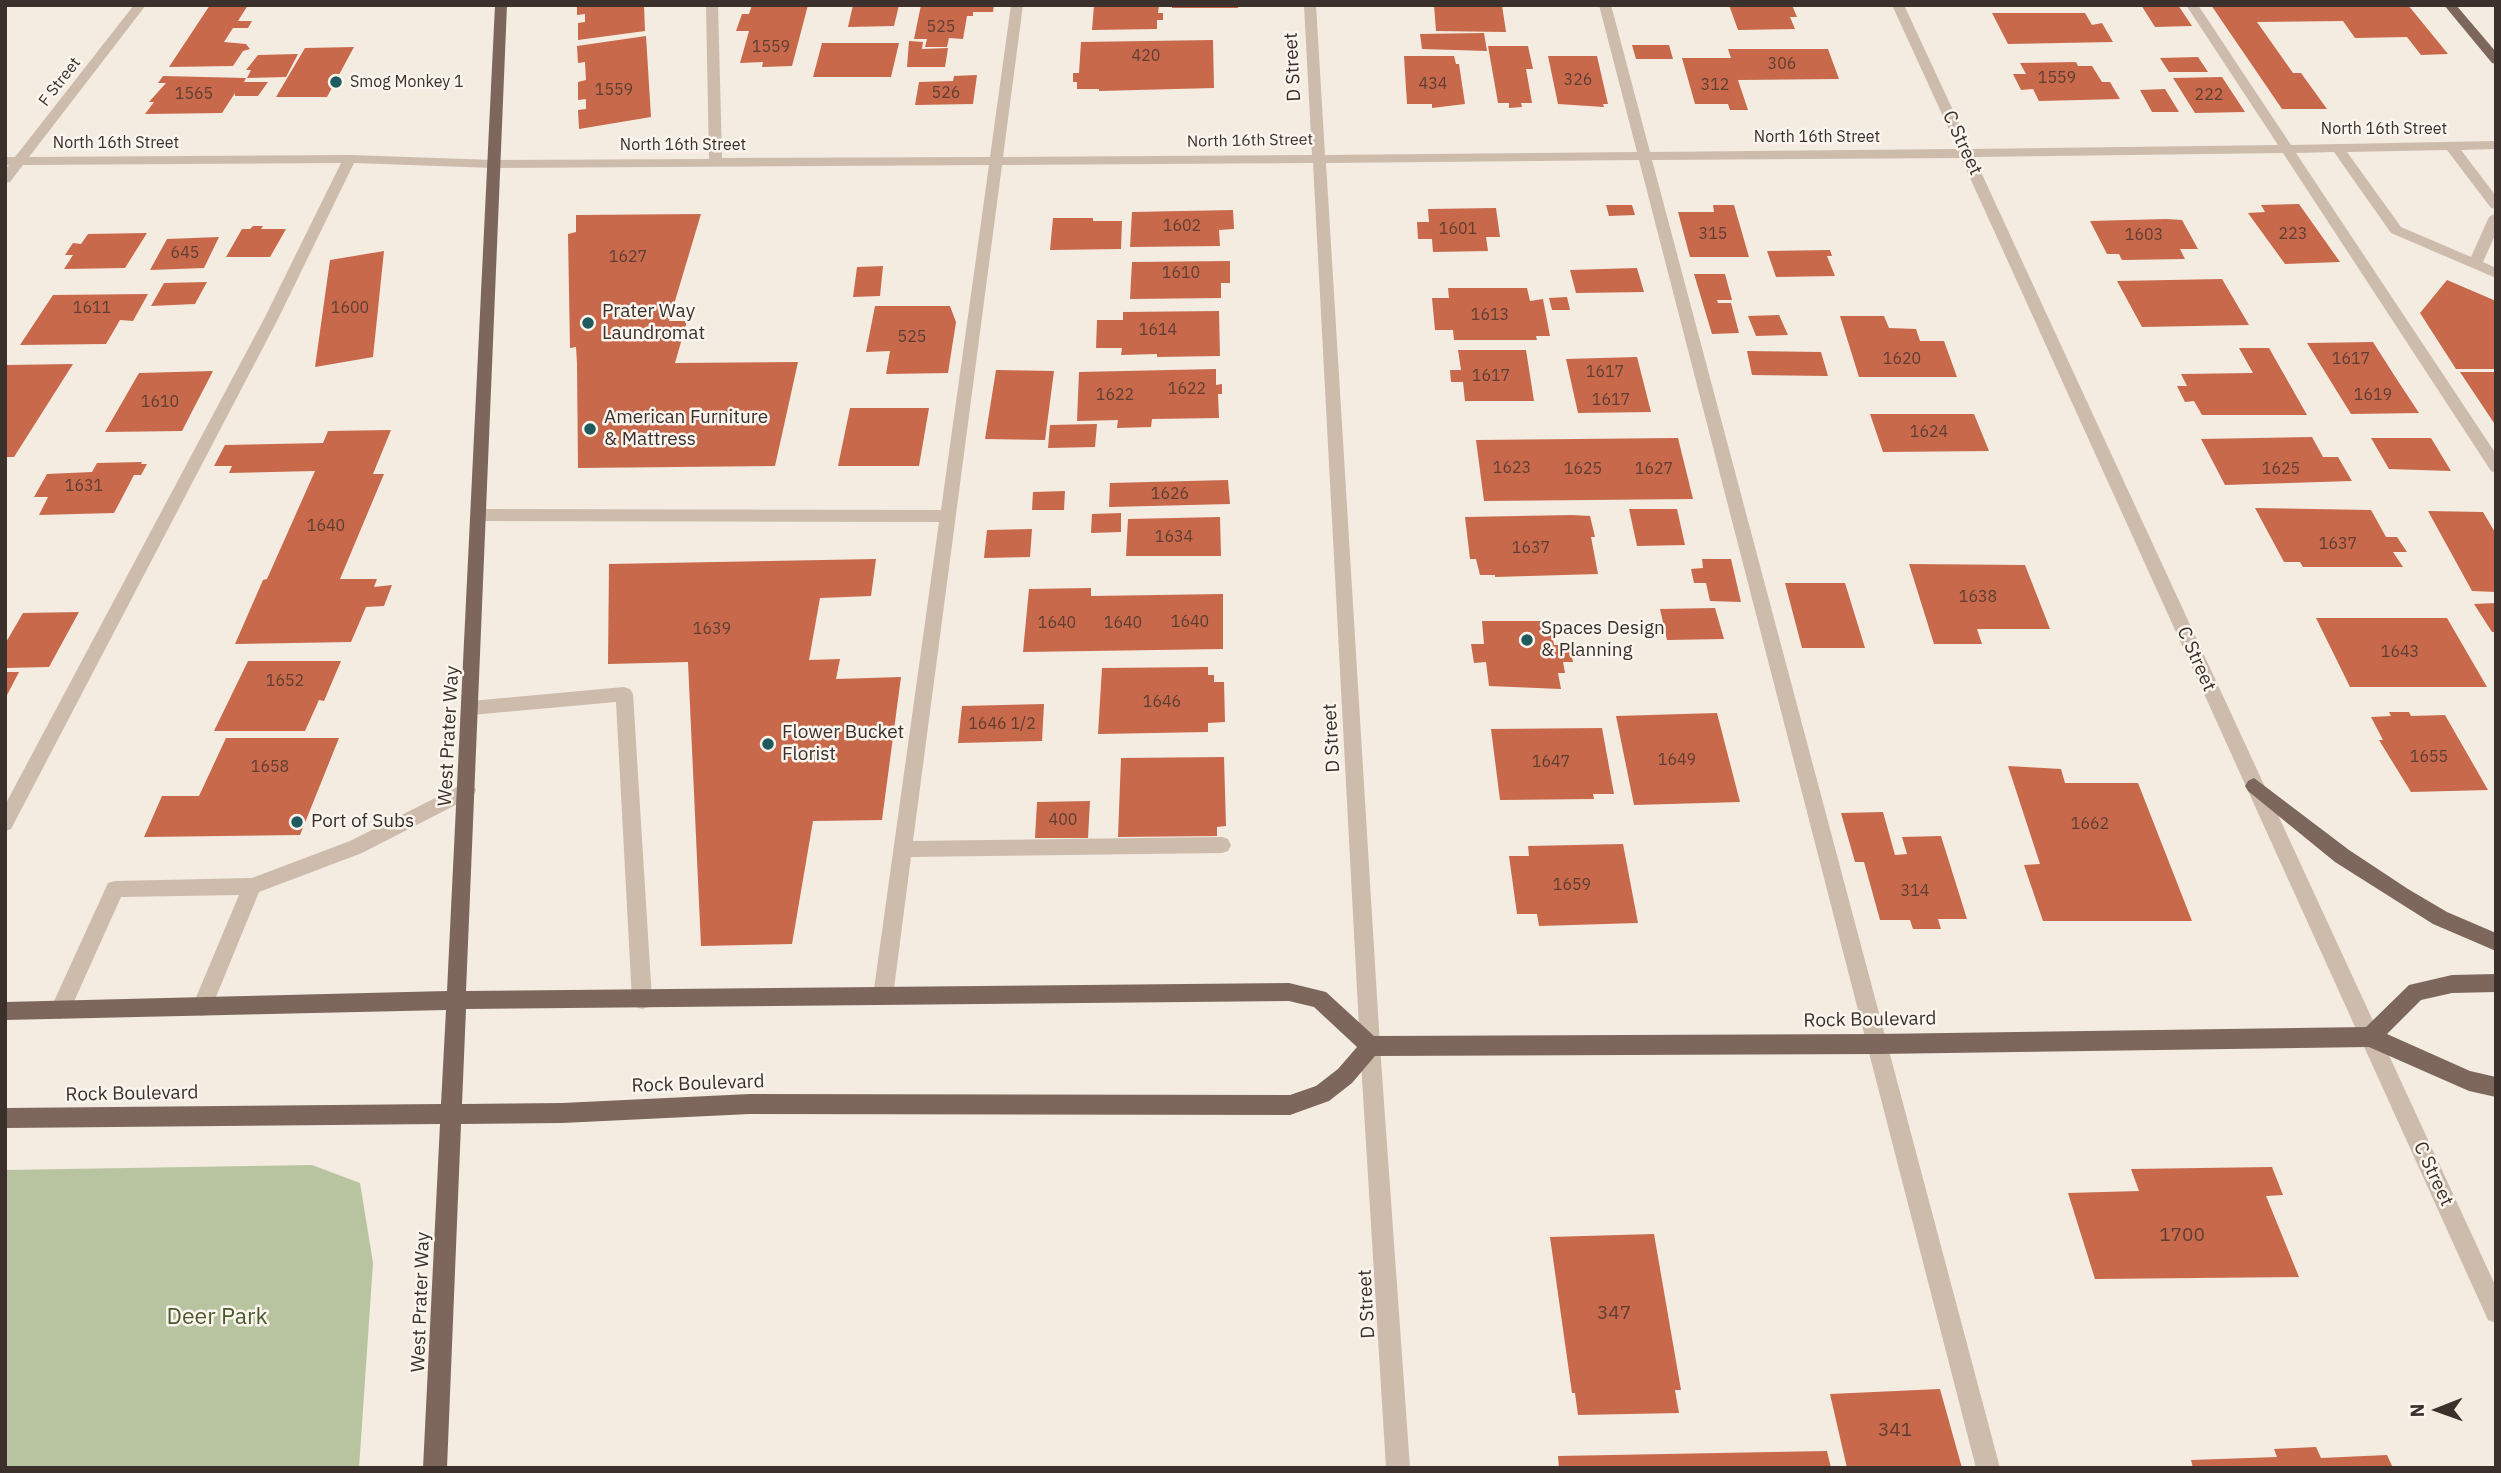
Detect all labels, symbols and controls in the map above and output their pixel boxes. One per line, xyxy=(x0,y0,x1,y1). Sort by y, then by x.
house number: 525 xyxy=(927,17,955,37)
street label: D Street xyxy=(1280,32,1306,102)
house number: 1559 xyxy=(752,37,790,57)
house number: 420 xyxy=(1132,46,1160,66)
street label: F Street xyxy=(35,54,85,110)
house number: 306 xyxy=(1768,54,1796,74)
house number: 1559 xyxy=(2038,68,2076,88)
house number: 326 xyxy=(1564,70,1592,90)
place label: Smog Monkey 1 xyxy=(350,72,464,92)
marker: Smog Monkey 1 xyxy=(328,74,344,90)
house number: 434 xyxy=(1419,74,1447,94)
house number: 312 xyxy=(1701,75,1729,95)
house number: 1559 xyxy=(595,80,633,100)
house number: 526 xyxy=(932,83,960,103)
house number: 1565 xyxy=(175,84,213,104)
house number: 222 xyxy=(2195,85,2223,105)
street label: C Street xyxy=(1937,107,1987,179)
street label: North 16th Street xyxy=(2321,119,2447,139)
street label: North 16th Street xyxy=(1754,127,1880,147)
street label: North 16th Street xyxy=(1187,130,1313,152)
street label: North 16th Street xyxy=(53,133,179,153)
street label: North 16th Street xyxy=(620,135,746,155)
house number: 1602 xyxy=(1163,216,1201,236)
house number: 1601 xyxy=(1439,219,1477,239)
house number: 315 xyxy=(1699,224,1727,244)
house number: 223 xyxy=(2279,224,2307,244)
house number: 1603 xyxy=(2125,225,2163,245)
house number: 645 xyxy=(171,243,199,263)
house number: 1627 xyxy=(609,247,647,267)
house number: 1610 xyxy=(1162,263,1200,283)
house number: 1611 xyxy=(73,298,111,318)
house number: 1600 xyxy=(331,298,369,318)
place label: Prater Way Laundromat xyxy=(602,301,705,345)
house number: 1613 xyxy=(1471,305,1509,325)
marker: Prater Way Laundromat xyxy=(580,315,596,331)
house number: 1614 xyxy=(1139,320,1177,340)
house number: 525 xyxy=(898,327,926,347)
house number: 1620 xyxy=(1883,349,1921,369)
house number: 1617 xyxy=(2332,349,2370,369)
house number: 1617 xyxy=(1586,362,1624,382)
house number: 1617 xyxy=(1472,366,1510,386)
house number: 1622 xyxy=(1168,379,1206,399)
house number: 1622 xyxy=(1096,385,1134,405)
house number: 1619 xyxy=(2354,385,2392,405)
house number: 1617 xyxy=(1592,390,1630,410)
house number: 1610 xyxy=(141,392,179,412)
place label: American Furniture & Mattress xyxy=(604,407,768,451)
marker: American Furniture & Mattress xyxy=(582,421,598,437)
house number: 1624 xyxy=(1910,422,1948,442)
house number: 1623 xyxy=(1493,458,1531,478)
house number: 1625 xyxy=(1564,459,1602,479)
house number: 1627 xyxy=(1635,459,1673,479)
house number: 1625 xyxy=(2262,459,2300,479)
house number: 1631 xyxy=(65,476,103,496)
house number: 1626 xyxy=(1151,484,1189,504)
house number: 1640 xyxy=(307,516,345,536)
house number: 1634 xyxy=(1155,527,1193,547)
house number: 1637 xyxy=(2319,534,2357,554)
house number: 1637 xyxy=(1512,538,1550,558)
house number: 1638 xyxy=(1959,587,1997,607)
house number: 1640 xyxy=(1171,612,1209,632)
house number: 1640 xyxy=(1038,613,1076,633)
house number: 1640 xyxy=(1104,613,1142,633)
place label: Spaces Design & Planning xyxy=(1541,618,1665,662)
house number: 1639 xyxy=(693,619,731,639)
street label: C Street xyxy=(2172,623,2220,695)
marker: Spaces Design & Planning xyxy=(1519,632,1535,648)
house number: 1643 xyxy=(2381,642,2419,662)
street label: West Prater Way xyxy=(434,665,464,807)
house number: 1652 xyxy=(266,671,304,691)
house number: 1646 xyxy=(1143,692,1181,712)
street label: D Street xyxy=(1319,703,1345,773)
house number: 1646 1/2 xyxy=(968,714,1036,734)
place label: Flower Bucket Florist xyxy=(782,722,904,766)
marker: Flower Bucket Florist xyxy=(760,736,776,752)
house number: 1655 xyxy=(2410,747,2448,767)
house number: 1649 xyxy=(1658,750,1696,770)
house number: 1647 xyxy=(1532,752,1570,772)
house number: 1658 xyxy=(251,757,289,777)
house number: 400 xyxy=(1049,810,1077,830)
place label: Port of Subs xyxy=(311,811,414,833)
marker: Port of Subs xyxy=(289,814,305,830)
house number: 1662 xyxy=(2071,814,2109,834)
house number: 1659 xyxy=(1553,875,1591,895)
house number: 314 xyxy=(1901,881,1929,901)
street label: Rock Boulevard xyxy=(1803,1007,1937,1033)
street label: Rock Boulevard xyxy=(631,1070,765,1098)
street label: Rock Boulevard xyxy=(65,1081,199,1107)
street label: C Street xyxy=(2408,1138,2458,1210)
house number: 1700 xyxy=(2159,1225,2205,1247)
street label: West Prater Way xyxy=(407,1231,435,1373)
street label: D Street xyxy=(1354,1269,1380,1339)
park label: Deer Park xyxy=(166,1303,268,1331)
house number: 347 xyxy=(1597,1303,1631,1325)
north arrow xyxy=(2403,1375,2473,1445)
text: N xyxy=(2405,1403,2429,1417)
house number: 341 xyxy=(1878,1420,1912,1442)

